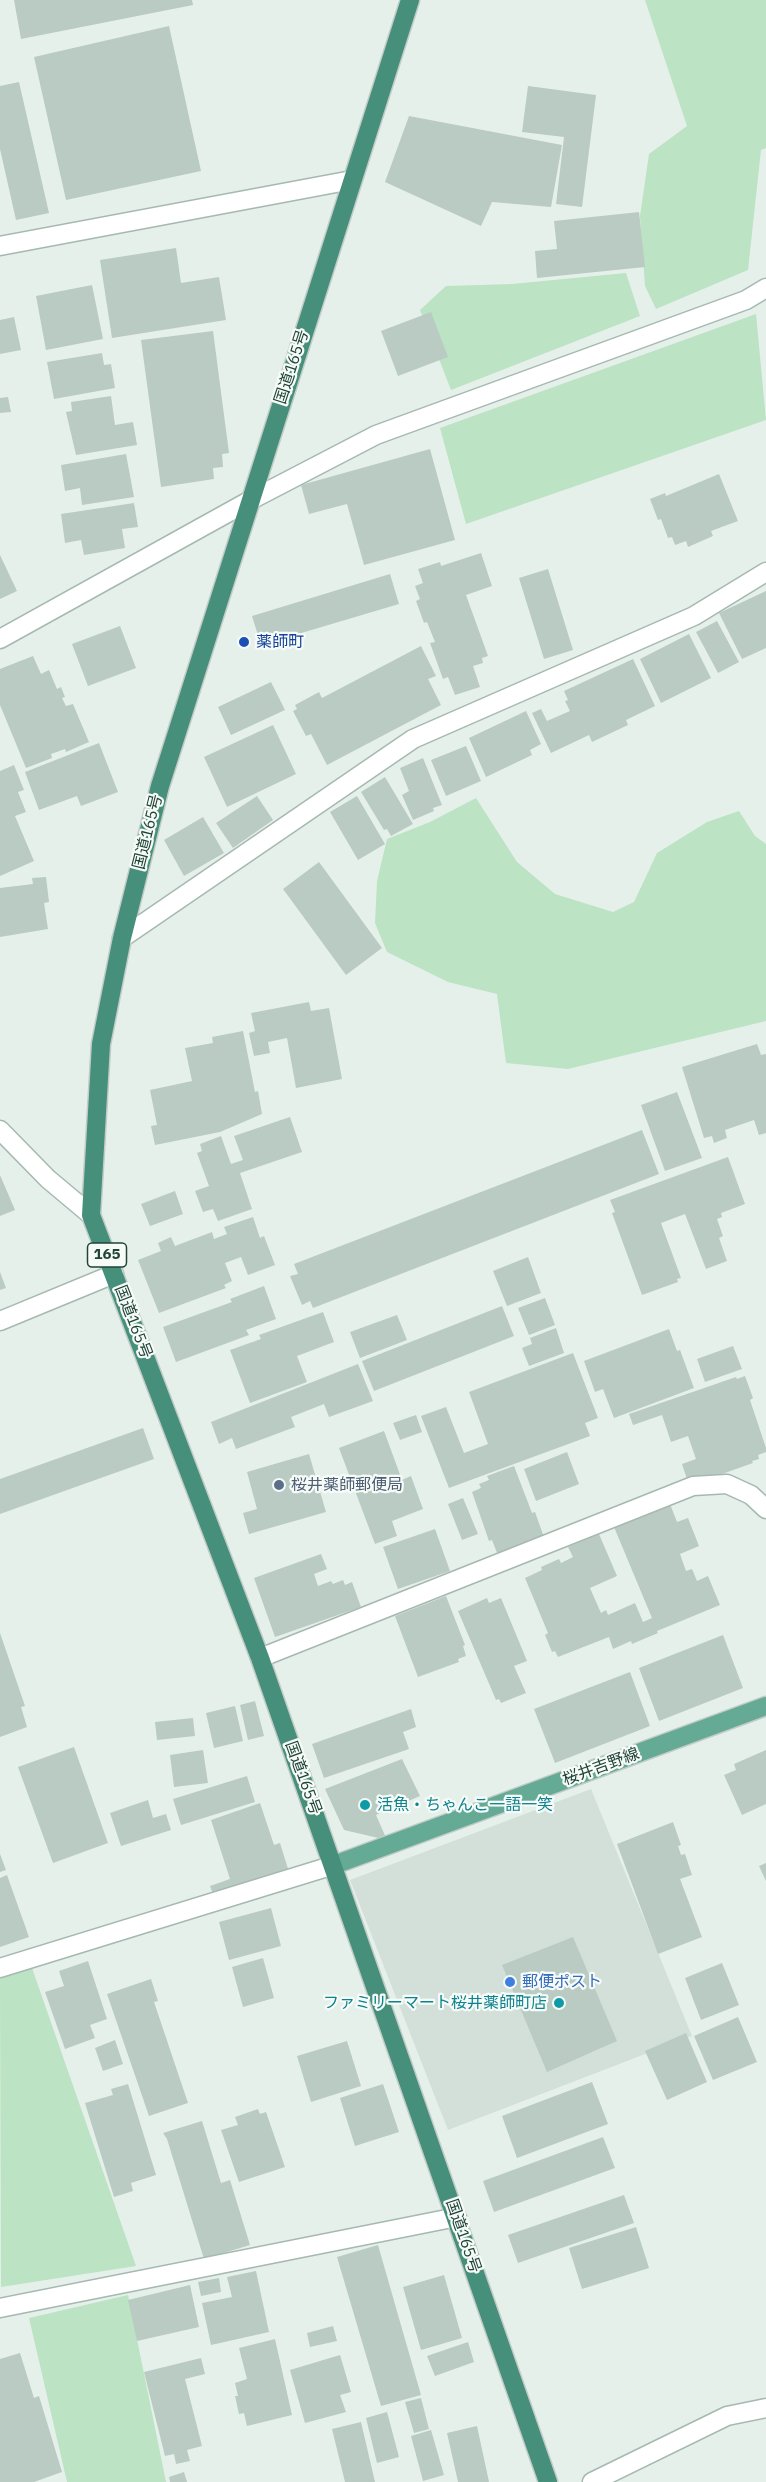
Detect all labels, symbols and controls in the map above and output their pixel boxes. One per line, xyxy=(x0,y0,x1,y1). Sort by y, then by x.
street label: 国道165号 xyxy=(271,328,313,406)
place label: 薬師町 xyxy=(256,632,304,652)
marker: 薬師町 xyxy=(237,635,251,649)
street label: 国道165号 xyxy=(129,792,167,872)
road number: 165 xyxy=(88,1243,126,1267)
street label: 国道165号 xyxy=(110,1283,156,1361)
place label: 桜井薬師郵便局 xyxy=(291,1475,403,1495)
marker: 桜井薬師郵便局 xyxy=(272,1478,286,1492)
street label: 国道165号 xyxy=(281,1739,325,1817)
street label: 桜井吉野線 xyxy=(560,1744,642,1790)
place label: 活魚・ちゃんこ一語一笑 xyxy=(377,1795,553,1815)
marker: 活魚・ちゃんこ一語一笑 xyxy=(358,1798,372,1812)
place label: 郵便ポスト xyxy=(522,1972,602,1992)
marker: 郵便ポスト xyxy=(503,1975,517,1989)
place label: ファミリーマート桜井薬師町店 xyxy=(323,1993,547,2013)
marker: ファミリーマート桜井薬師町店 xyxy=(552,1996,566,2010)
street label: 国道165号 xyxy=(441,2197,485,2275)

